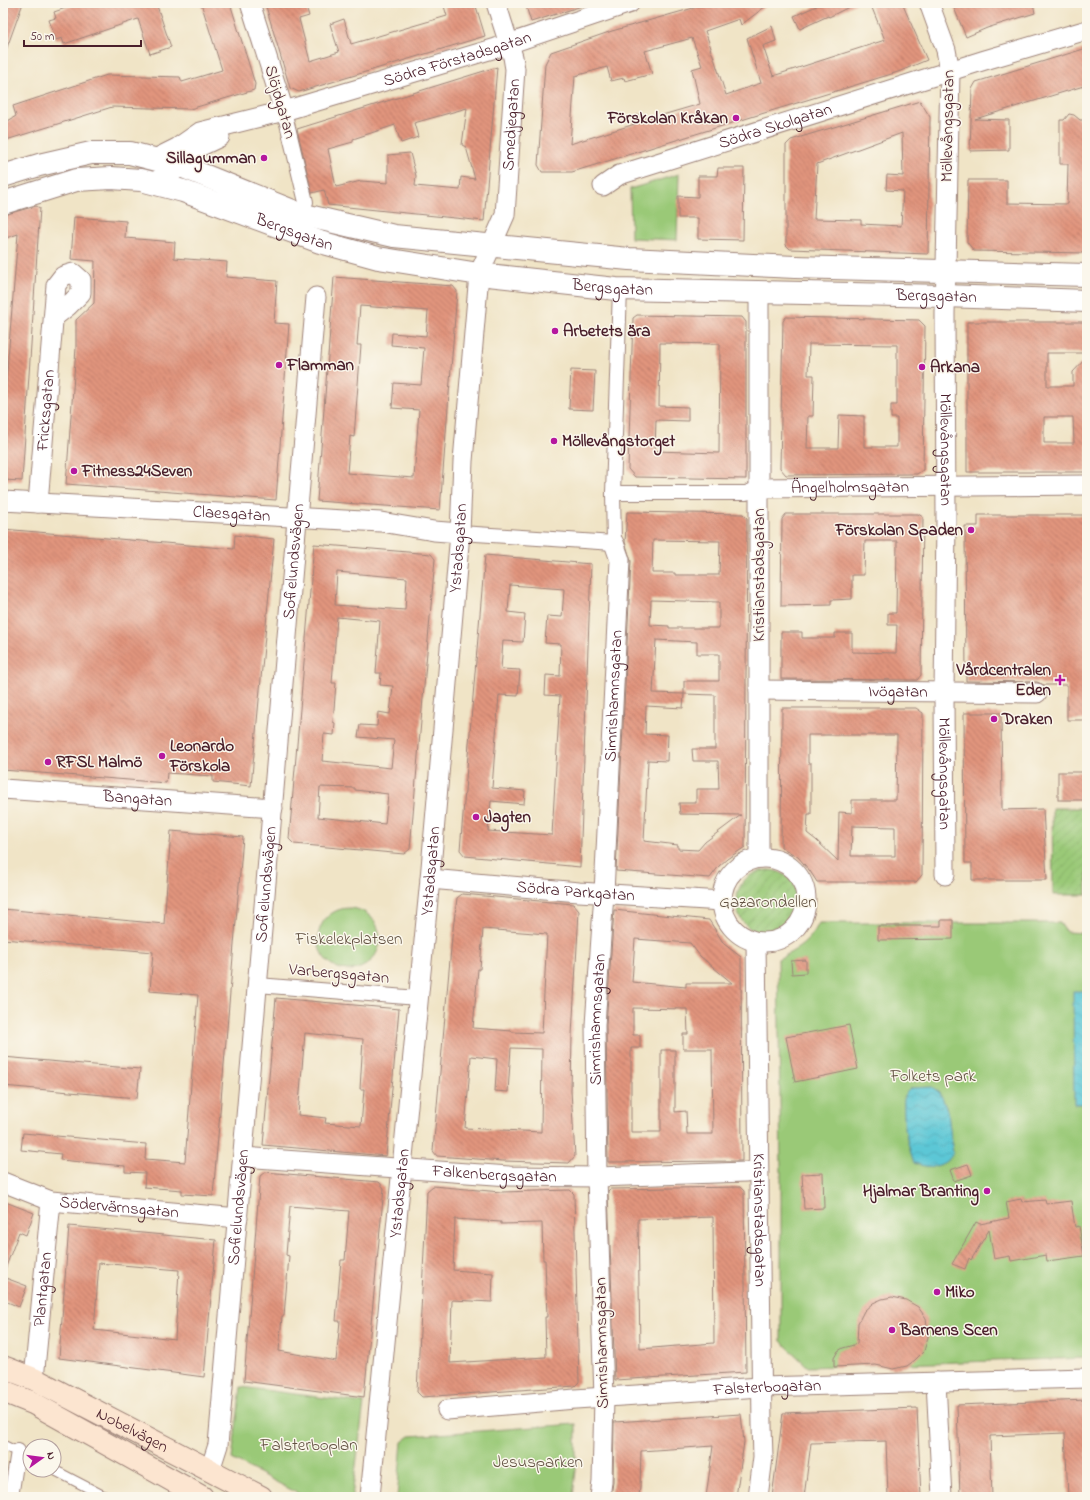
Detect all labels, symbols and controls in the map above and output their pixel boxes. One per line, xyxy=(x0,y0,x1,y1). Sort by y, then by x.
scale bar xyxy=(24,22,141,48)
street label: Södra Förstadsgatan xyxy=(380,25,535,93)
text: 50 m xyxy=(30,28,54,46)
street label: Slöjdgatan xyxy=(256,62,302,142)
street label: Möllevångsgatan xyxy=(935,70,963,183)
street label: Smedjegatan xyxy=(496,78,527,172)
street label: Södra Skolgatan xyxy=(715,96,835,156)
place label: Förskolan Kråkan xyxy=(607,106,729,131)
marker: Förskolan Kråkan xyxy=(731,113,741,123)
place label: Sillagumman xyxy=(166,146,257,173)
marker: Sillagumman xyxy=(259,153,269,163)
street label: Bergsgatan xyxy=(251,206,336,258)
street label: Bergsgatan xyxy=(570,272,653,304)
street label: Bergsgatan xyxy=(895,282,977,310)
place label: Arbetets ära xyxy=(563,319,650,344)
marker: Arbetets ära xyxy=(550,326,560,336)
place label: Flamman xyxy=(286,353,355,378)
place label: Arkana xyxy=(930,355,980,380)
marker: Flamman xyxy=(274,360,284,370)
marker: Arkana xyxy=(917,362,927,372)
street label: Fricksgatan xyxy=(30,369,61,453)
street label: Möllevångsgatan xyxy=(931,393,958,506)
place label: Möllevångstorget xyxy=(562,429,675,456)
marker: Möllevångstorget xyxy=(549,436,559,446)
place label: Fitness24Seven xyxy=(81,459,193,484)
marker: Fitness24Seven xyxy=(69,466,79,476)
street label: Ängelholmsgatan xyxy=(791,474,909,502)
street label: Claesgatan xyxy=(192,499,271,529)
street label: Sofielundsvägen xyxy=(276,502,311,620)
street label: Ystadsgatan xyxy=(442,503,474,594)
street label: Kristianstadsgatan xyxy=(747,508,774,642)
place label: Förskolan Spaden xyxy=(834,518,964,543)
marker: Förskolan Spaden xyxy=(966,525,976,535)
street label: Simrishamnsgatan xyxy=(598,629,630,762)
place label: Vårdcentralen Eden xyxy=(955,658,1052,703)
marker: Vårdcentralen Eden xyxy=(1054,674,1066,686)
street label: Ivögatan xyxy=(868,679,928,706)
place label: Draken xyxy=(1001,707,1053,732)
marker: Draken xyxy=(989,714,999,724)
street label: Möllevångsgatan xyxy=(930,717,957,830)
place label: Leonardo Förskola xyxy=(169,734,234,779)
place label: RFSL Malmö xyxy=(56,750,142,775)
marker: Leonardo Förskola xyxy=(157,751,167,761)
marker: RFSL Malmö xyxy=(43,757,53,767)
street label: Bangatan xyxy=(101,784,173,813)
place label: Jagten xyxy=(484,805,531,832)
marker: Jagten xyxy=(471,812,481,822)
street label: Sofielundsvägen xyxy=(248,825,284,943)
street label: Ystadsgatan xyxy=(414,825,447,917)
street label: Södra Parkgatan xyxy=(515,874,636,908)
park label: Gazarondellen xyxy=(719,890,817,915)
park label: Fiskelekplatsen xyxy=(295,927,402,952)
street label: Simrishamnsgatan xyxy=(582,953,612,1085)
street label: Varbergsgatan xyxy=(287,957,390,993)
park label: Folkets park xyxy=(889,1064,976,1089)
street label: Sofielundsvägen xyxy=(221,1148,256,1266)
street label: Ystadsgatan xyxy=(383,1148,416,1239)
street label: Kristianstadsgatan xyxy=(745,1153,773,1287)
street label: Falkenbergsgatan xyxy=(430,1158,557,1191)
place label: Hjalmar Branting xyxy=(863,1179,979,1206)
marker: Hjalmar Branting xyxy=(982,1186,992,1196)
street label: Södervärnsgatan xyxy=(58,1189,180,1225)
street label: Plantgatan xyxy=(27,1251,59,1328)
street label: Simrishamnsgatan xyxy=(588,1277,618,1409)
place label: Miko xyxy=(945,1280,975,1305)
marker: Miko xyxy=(932,1287,942,1297)
place label: Barnens Scen xyxy=(899,1318,998,1343)
marker: Barnens Scen xyxy=(887,1325,897,1335)
street label: Falsterbogatan xyxy=(711,1373,822,1403)
street label: Nobelvägen xyxy=(92,1401,173,1459)
park label: Falsterboplan xyxy=(259,1433,358,1458)
north arrow xyxy=(22,1438,62,1478)
text: N xyxy=(42,1450,59,1461)
park label: Jesusparken xyxy=(493,1450,583,1475)

